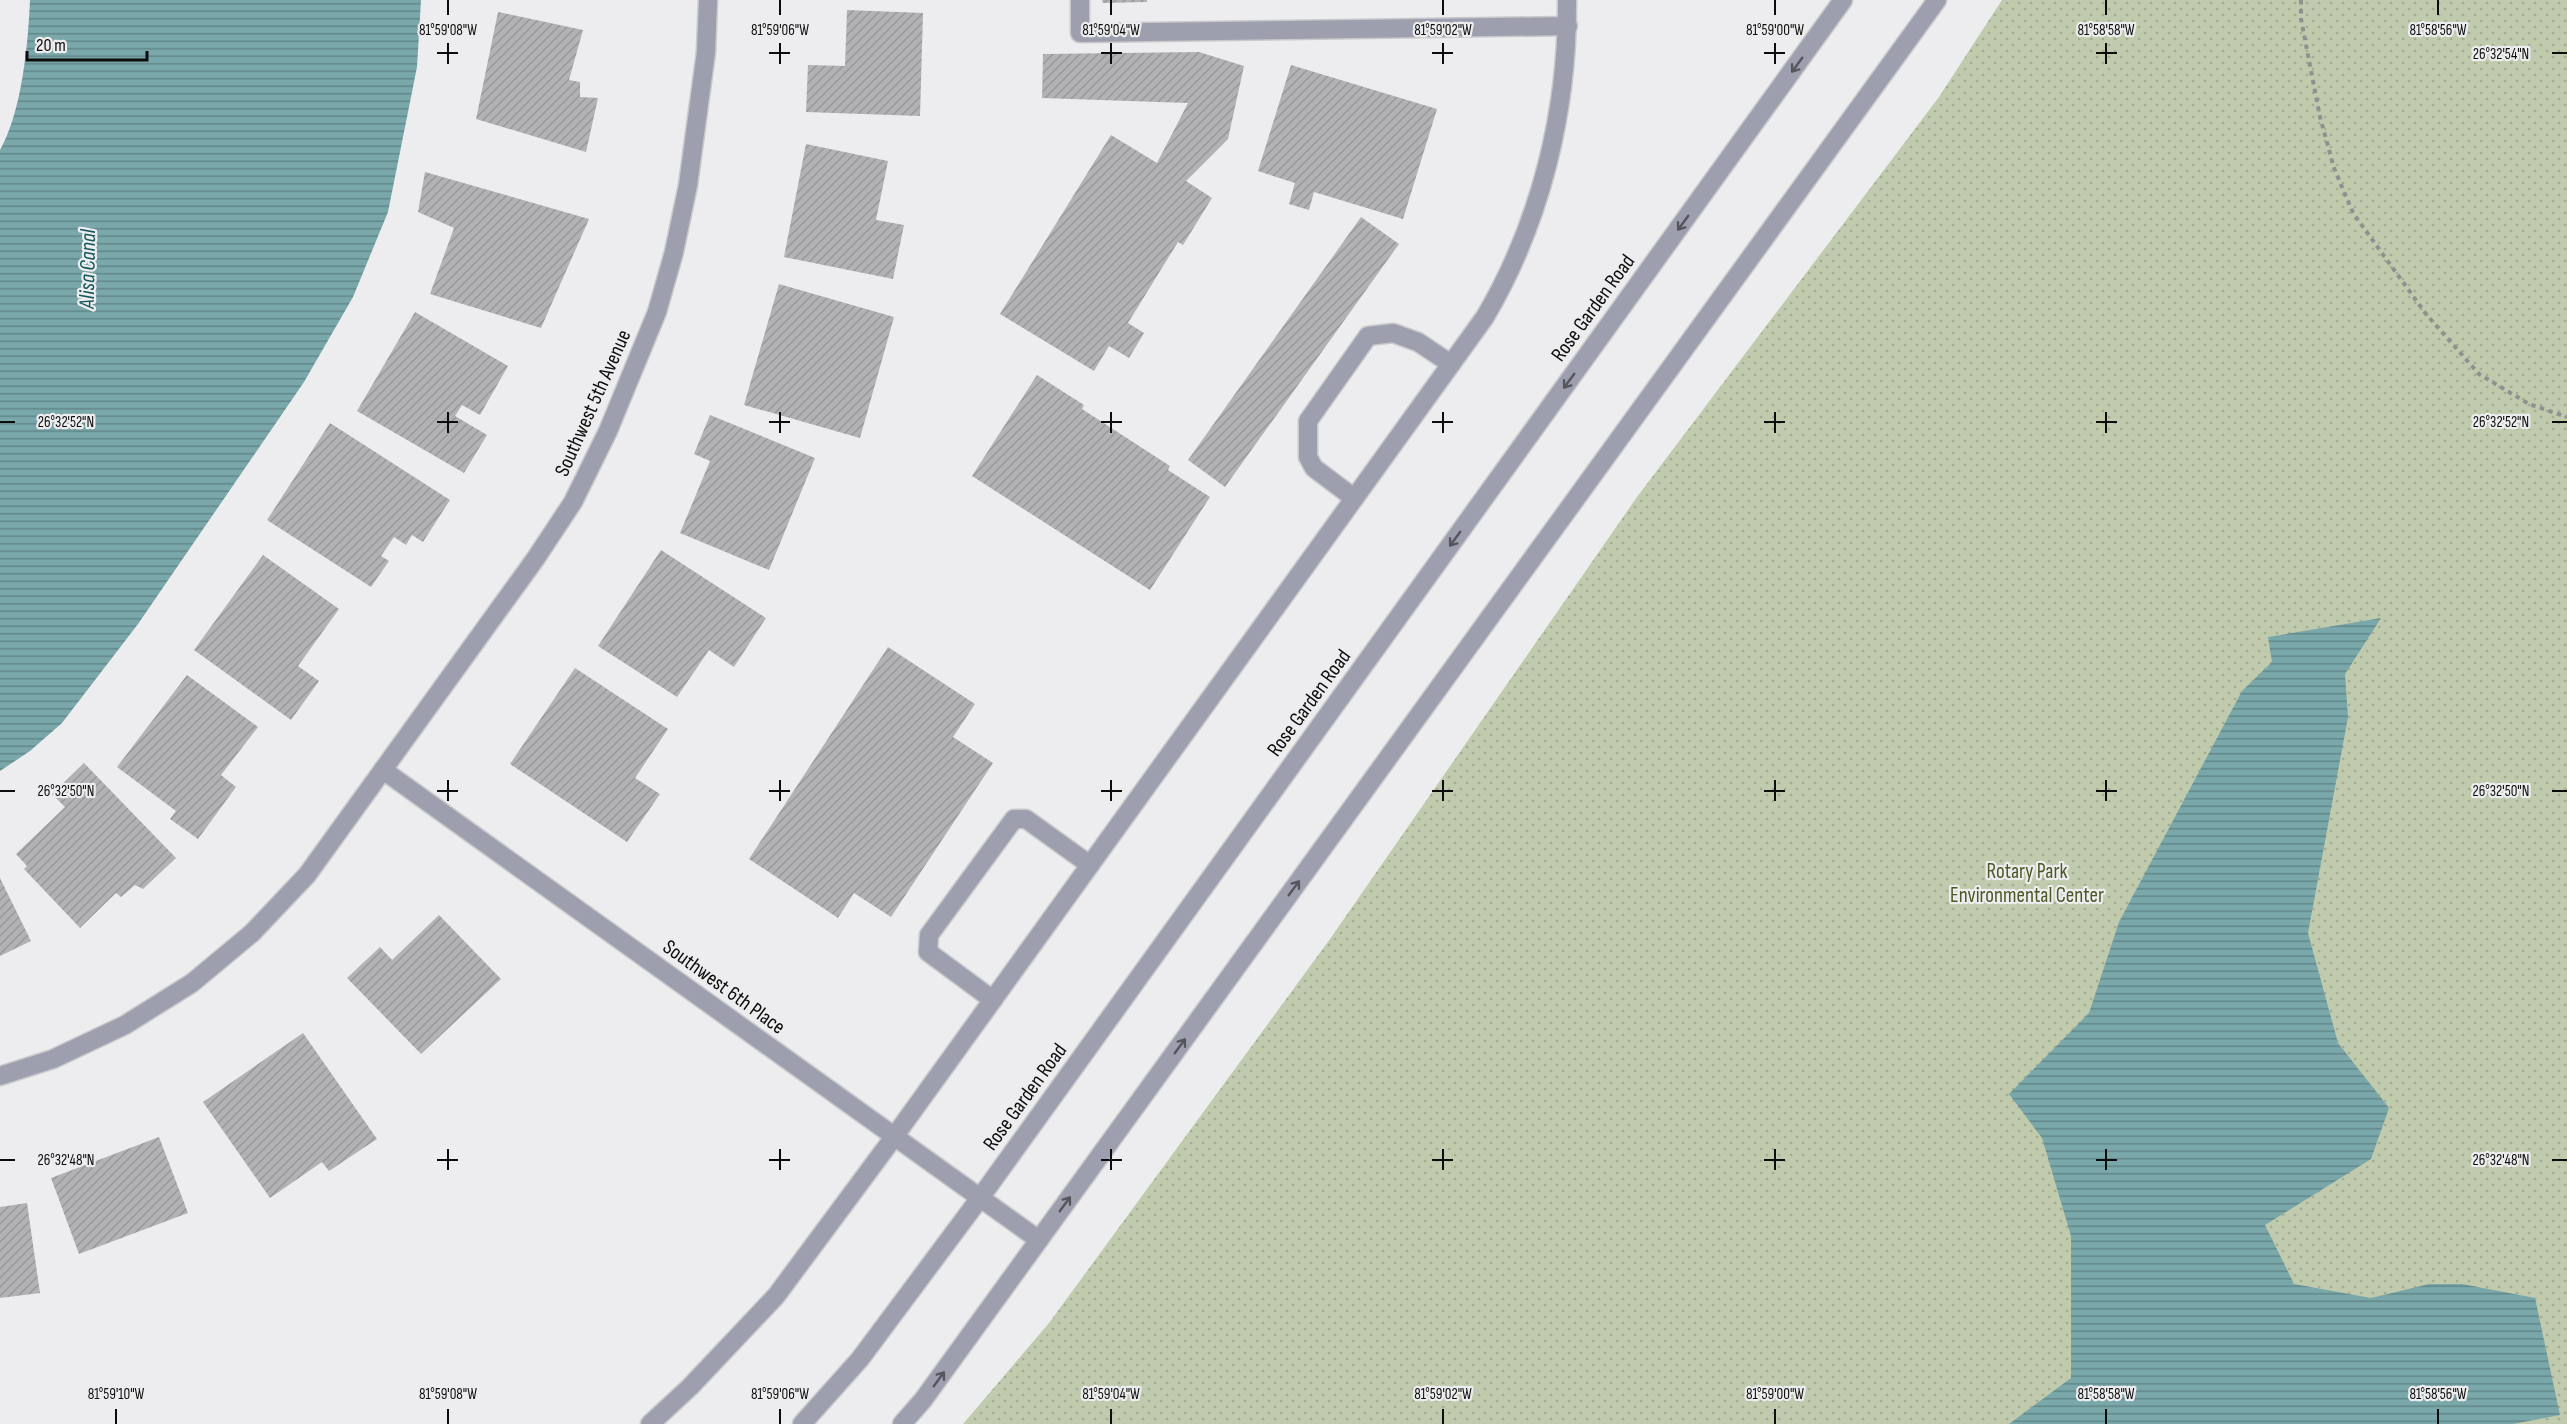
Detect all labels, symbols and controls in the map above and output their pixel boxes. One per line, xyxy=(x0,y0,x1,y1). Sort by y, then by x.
text: 81°59'08"W xyxy=(419,21,477,40)
text: 81°59'06"W xyxy=(751,21,809,40)
text: 81°59'04"W xyxy=(1082,21,1140,40)
text: 81°59'02"W xyxy=(1414,21,1472,40)
text: 81°59'00"W xyxy=(1746,21,1804,40)
text: 81°58'58"W xyxy=(2077,21,2135,40)
text: 81°58'56"W xyxy=(2409,21,2467,40)
scale bar xyxy=(27,24,147,62)
text: 20 m xyxy=(36,35,66,56)
text: 26°32'54"N xyxy=(2473,45,2529,64)
one-way arrow xyxy=(1791,56,1803,72)
one-way arrow xyxy=(1677,214,1689,230)
water label: Alisa Canal xyxy=(74,228,102,310)
street label: Rose Garden Road xyxy=(1546,250,1640,366)
street label: Southwest 5th Avenue xyxy=(549,326,637,480)
one-way arrow xyxy=(1563,373,1575,389)
text: 26°32'52"N xyxy=(38,413,94,432)
text: 26°32'52"N xyxy=(2473,413,2529,432)
one-way arrow xyxy=(1449,531,1461,547)
street label: Rose Garden Road xyxy=(1262,645,1356,761)
text: 26°32'50"N xyxy=(38,782,94,801)
text: 26°32'50"N xyxy=(2473,782,2529,801)
park label: Rotary Park Environmental Center xyxy=(1950,859,2104,908)
one-way arrow xyxy=(1288,880,1300,896)
street label: Southwest 6th Place xyxy=(658,934,790,1040)
one-way arrow xyxy=(1173,1038,1186,1054)
street label: Rose Garden Road xyxy=(978,1039,1072,1155)
text: 26°32'48"N xyxy=(38,1151,94,1170)
text: 26°32'48"N xyxy=(2473,1151,2529,1170)
one-way arrow xyxy=(1059,1196,1071,1212)
one-way arrow xyxy=(933,1371,945,1387)
text: 81°59'10"W xyxy=(88,1385,145,1404)
text: 81°59'08"W xyxy=(419,1385,477,1404)
text: 81°59'06"W xyxy=(751,1385,809,1404)
text: 81°59'04"W xyxy=(1082,1385,1140,1404)
text: 81°59'02"W xyxy=(1414,1385,1472,1404)
text: 81°59'00"W xyxy=(1746,1385,1804,1404)
text: 81°58'58"W xyxy=(2077,1385,2135,1404)
text: 81°58'56"W xyxy=(2409,1385,2467,1404)

